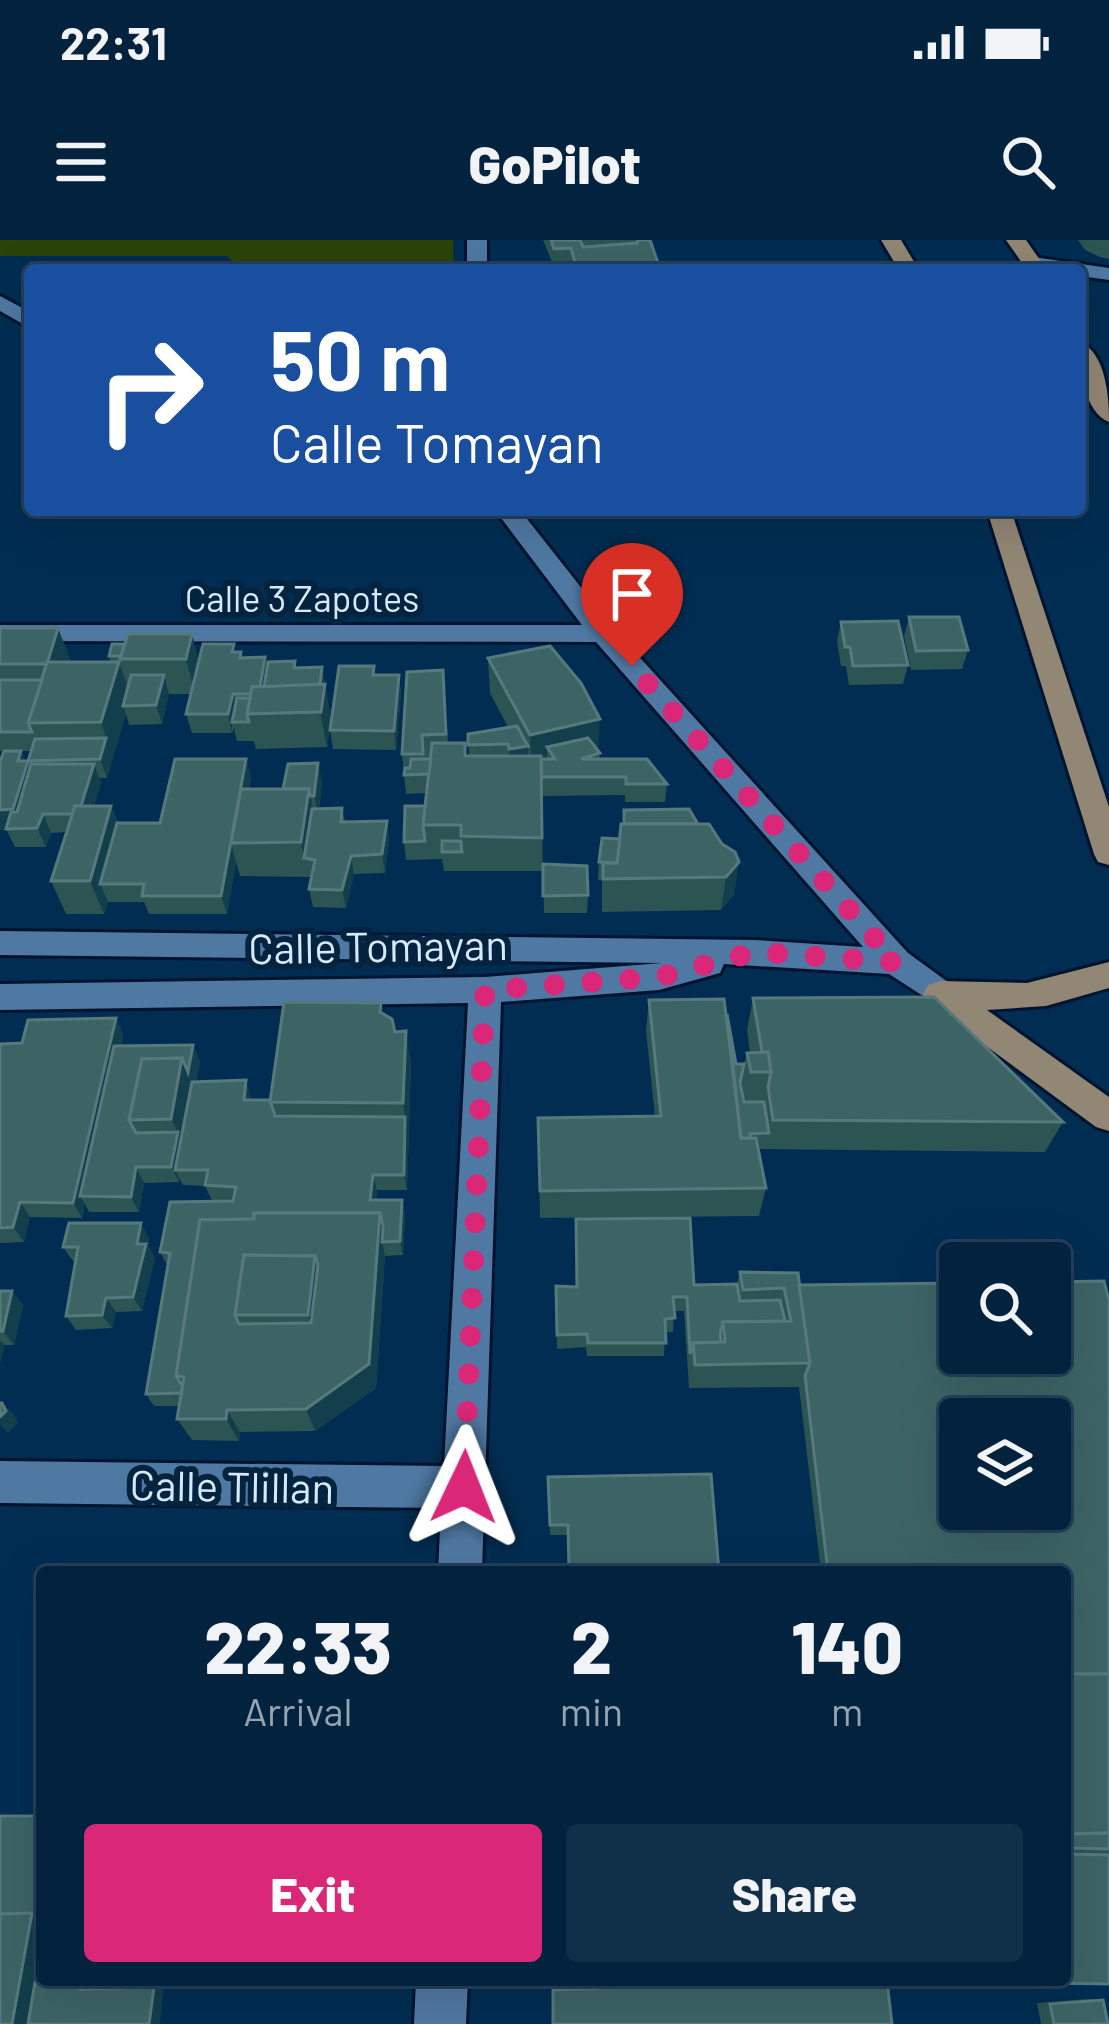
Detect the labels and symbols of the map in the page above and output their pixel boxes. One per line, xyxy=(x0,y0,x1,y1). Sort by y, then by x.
pin xyxy=(581,543,683,666)
street label: Calle 3 Zapotes xyxy=(185,576,419,619)
street label: Calle Tomayan xyxy=(248,918,508,973)
position arrow xyxy=(401,1424,527,1550)
street label: Calle Tlillan xyxy=(129,1458,335,1512)

